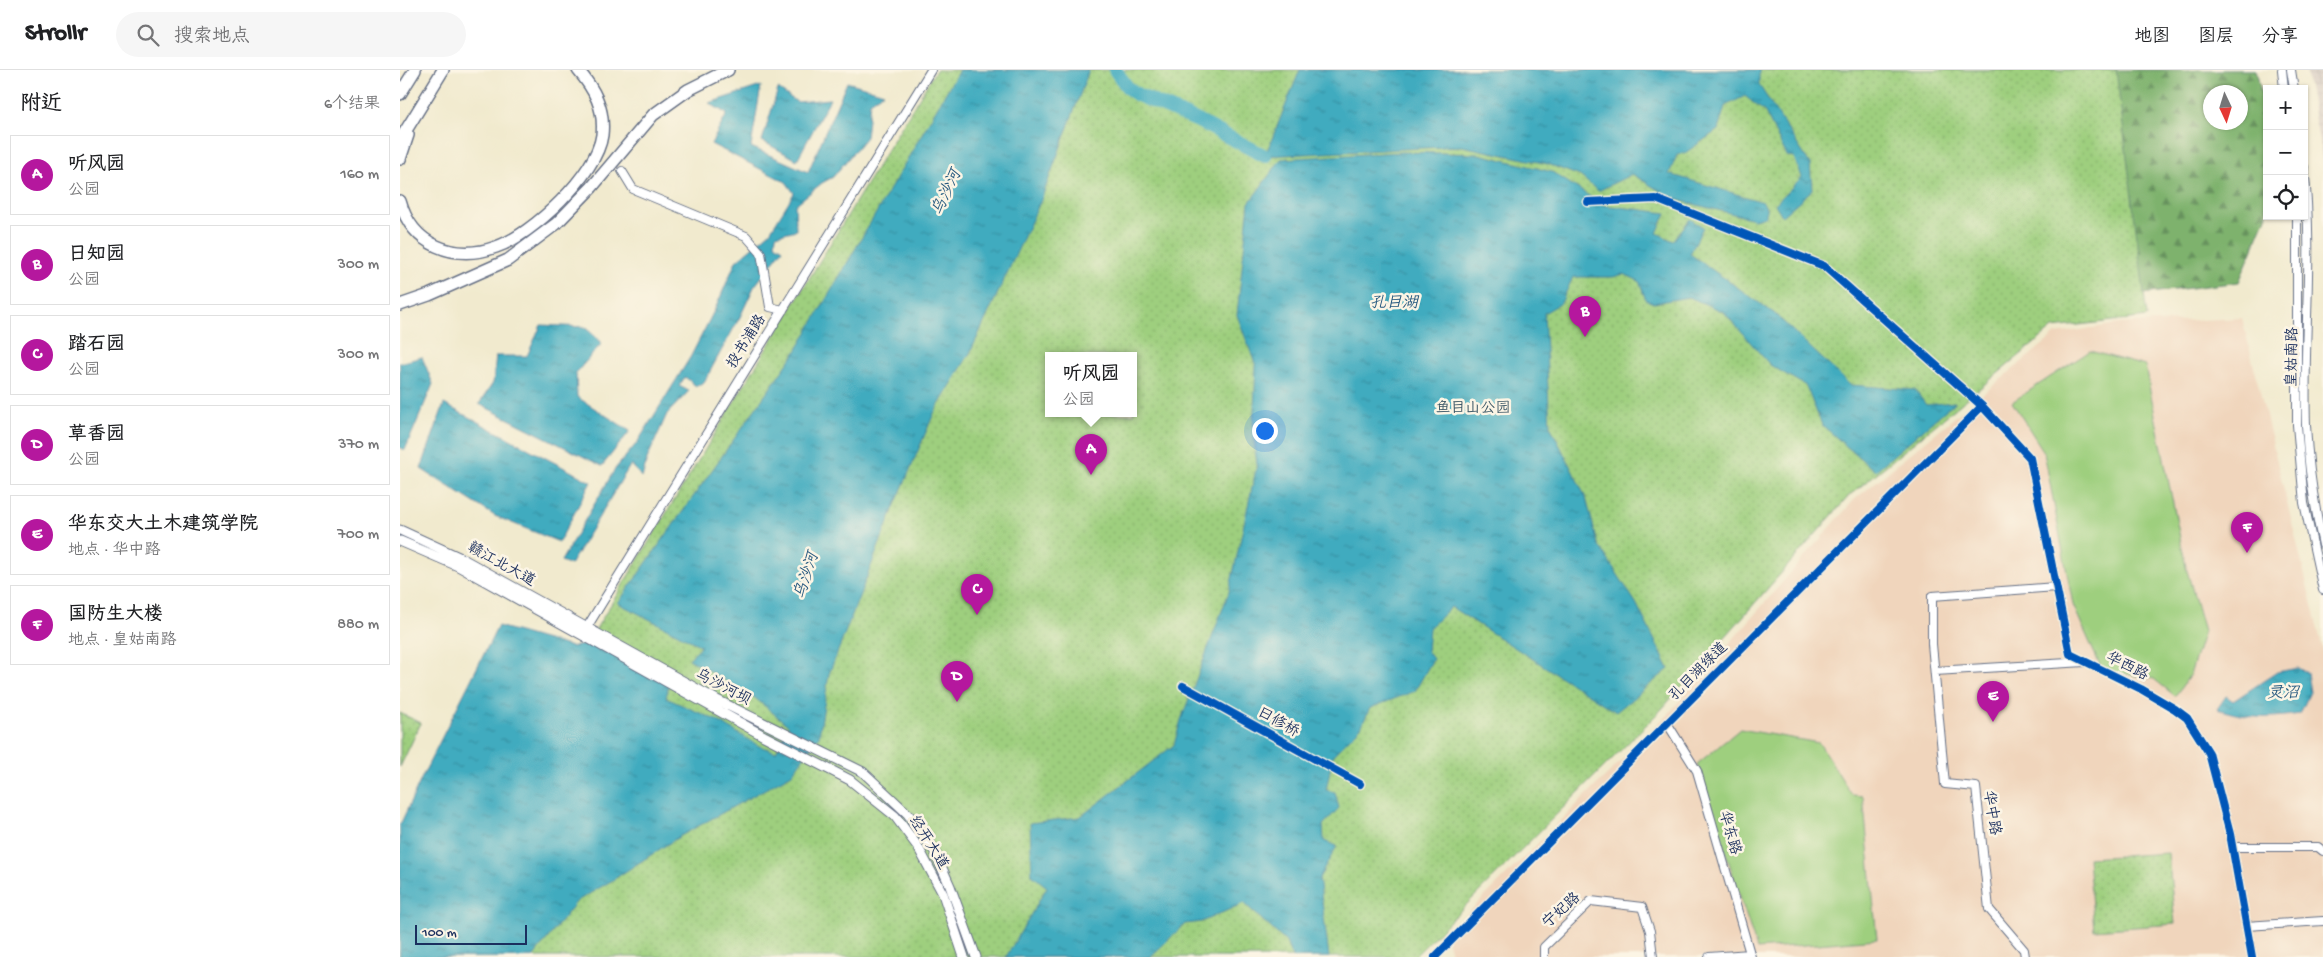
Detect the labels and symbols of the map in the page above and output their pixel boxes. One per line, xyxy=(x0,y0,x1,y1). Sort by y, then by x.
north arrow xyxy=(2203,85,2248,130)
water label: 乌沙河 xyxy=(927,164,968,219)
water label: 孔目湖 xyxy=(1370,294,1420,314)
pin: B xyxy=(1569,296,1601,337)
street label: 投书浦路 xyxy=(723,312,771,372)
street label: 皇姑南路 xyxy=(2282,327,2303,387)
park label: 鱼目山公园 xyxy=(1435,400,1511,418)
your location xyxy=(1252,418,1278,444)
pin: A xyxy=(1075,434,1107,475)
pin: F xyxy=(2231,512,2263,553)
street label: 赣江北大道 xyxy=(464,539,538,591)
water label: 乌沙河 xyxy=(790,547,825,602)
pin: C xyxy=(961,574,993,615)
street label: 孔目湖绿道 xyxy=(1666,639,1732,705)
street label: 华西路 xyxy=(2103,649,2151,685)
pin: D xyxy=(941,661,973,702)
street label: 乌沙河坝 xyxy=(692,666,754,710)
pin: E xyxy=(1977,681,2009,722)
water label: 灵沼 xyxy=(2267,684,2301,704)
street label: 曰修桥 xyxy=(1254,704,1302,742)
street label: 华中路 xyxy=(1979,789,2003,837)
street label: 华东路 xyxy=(1714,809,1744,857)
street label: 经开大道 xyxy=(904,813,952,873)
street label: 宁妃路 xyxy=(1539,889,1585,933)
scale bar xyxy=(415,922,528,945)

